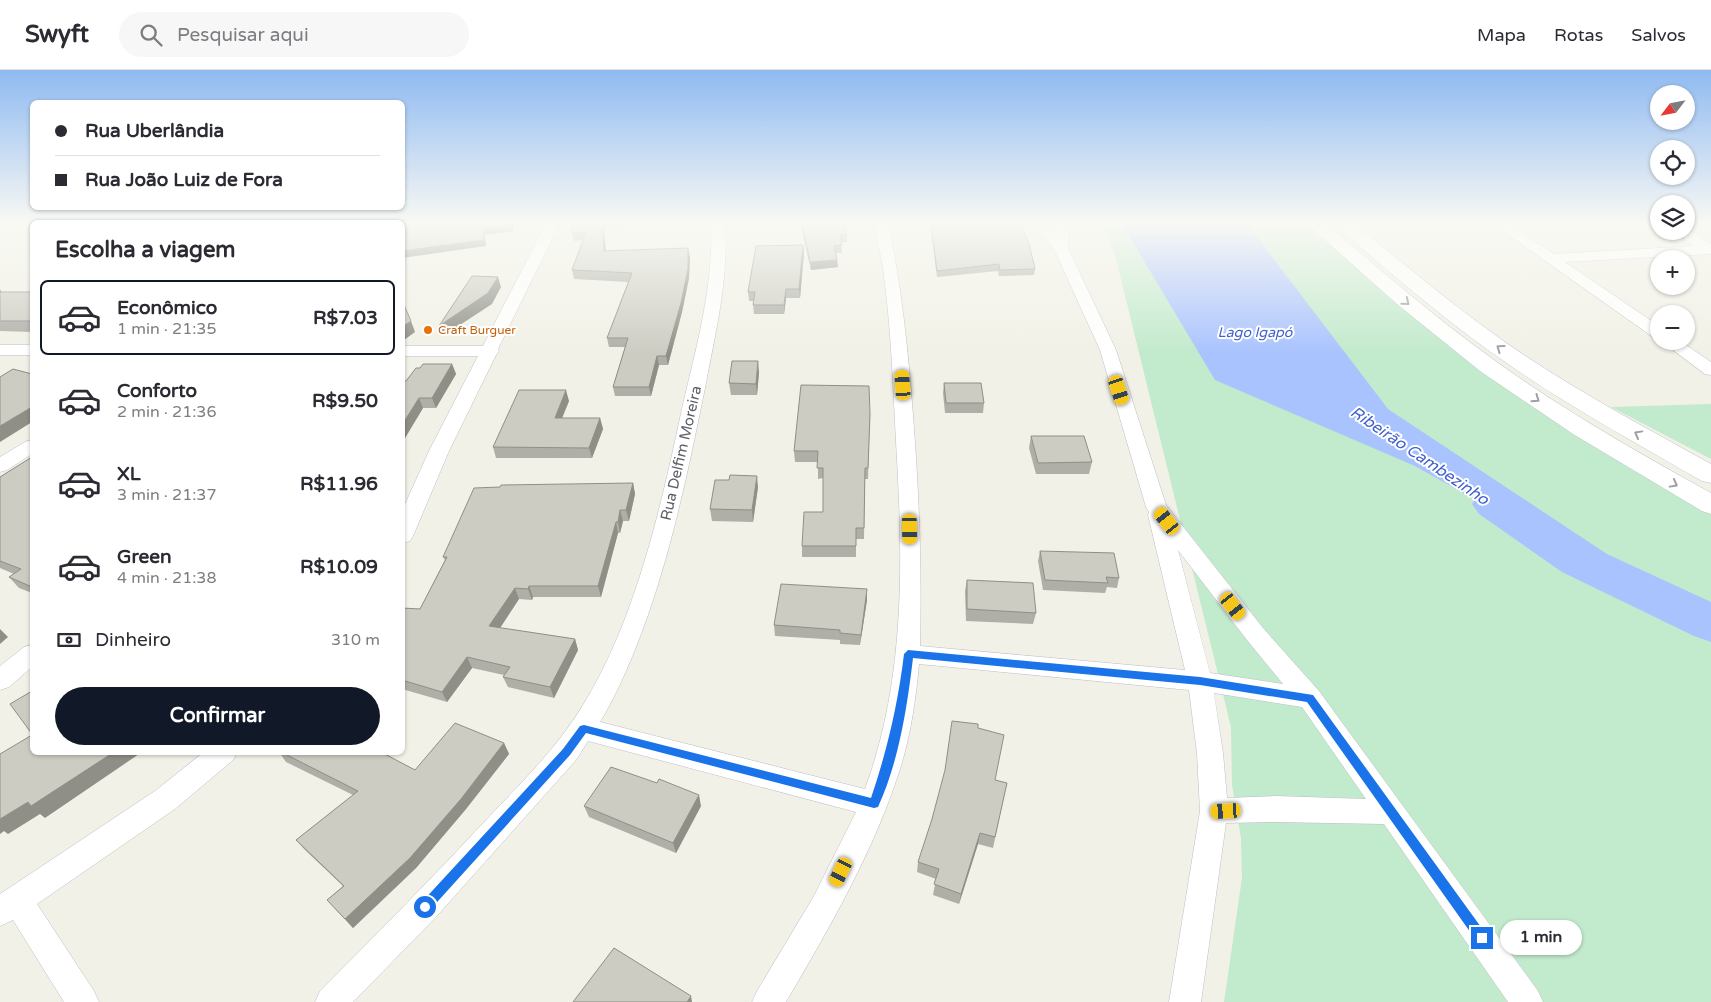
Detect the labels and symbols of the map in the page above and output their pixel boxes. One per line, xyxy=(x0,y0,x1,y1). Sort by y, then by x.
north arrow xyxy=(1650,85,1695,130)
one-way arrow xyxy=(1400,296,1409,305)
place label: Craft Burguer xyxy=(438,323,516,337)
marker: Craft Burguer xyxy=(422,324,434,336)
water label: Lago Igapó xyxy=(1218,324,1294,341)
one-way arrow xyxy=(1496,345,1506,354)
car xyxy=(894,370,911,400)
car xyxy=(1107,373,1130,407)
street label: Rua Delfim Moreira xyxy=(657,384,705,522)
one-way arrow xyxy=(1530,393,1540,402)
water label: Ribeirão Cambezinho xyxy=(1346,402,1494,510)
one-way arrow xyxy=(1634,430,1643,440)
one-way arrow xyxy=(1669,478,1678,488)
car xyxy=(1151,505,1182,537)
car xyxy=(902,514,917,544)
car xyxy=(1217,590,1248,622)
car xyxy=(1210,803,1241,819)
car xyxy=(827,855,854,889)
route start xyxy=(414,896,436,918)
callout: 1 min xyxy=(1500,920,1582,956)
route end xyxy=(1471,927,1493,949)

